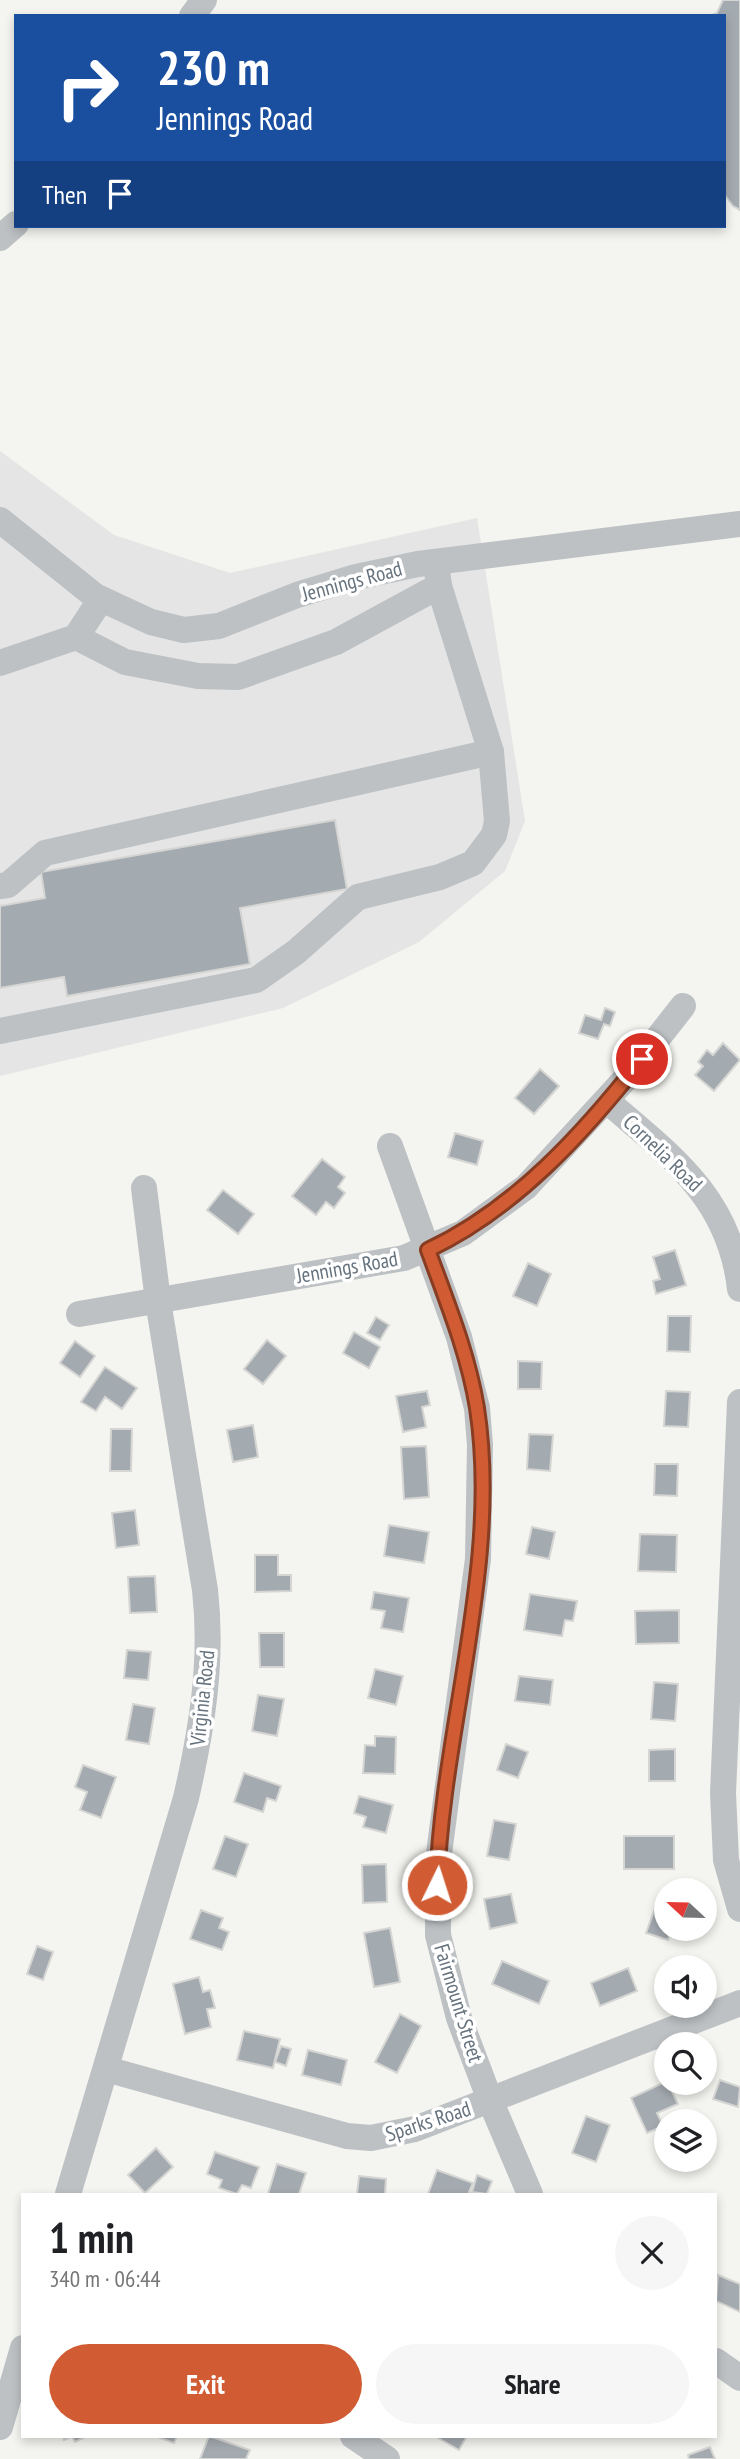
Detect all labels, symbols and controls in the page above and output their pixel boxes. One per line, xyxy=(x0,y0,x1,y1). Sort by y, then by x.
text: 230 m xyxy=(157,35,270,99)
icon: right xyxy=(42,42,133,133)
text: Jennings Road xyxy=(157,97,313,139)
icon: arrive xyxy=(101,175,139,213)
text: Then xyxy=(42,178,87,211)
street label: Jennings Road xyxy=(298,555,405,608)
pin xyxy=(612,1029,672,1089)
icon: arrive xyxy=(623,1040,661,1078)
street label: Cornelia Road xyxy=(618,1109,708,1197)
street label: Jennings Road xyxy=(293,1245,400,1289)
street label: Virginia Road xyxy=(183,1649,220,1748)
position arrow xyxy=(400,1848,474,1922)
north arrow xyxy=(654,1878,718,1941)
map controls xyxy=(654,1878,717,2172)
street label: Fairmount Street xyxy=(428,1941,490,2066)
button: sound xyxy=(654,1955,717,2018)
button: search xyxy=(654,2032,717,2095)
street label: Sparks Road xyxy=(382,2095,474,2147)
button: layers xyxy=(654,2109,717,2172)
text: 1 min xyxy=(49,2210,134,2265)
button: close xyxy=(615,2216,689,2290)
text: 340 m · 06:44 xyxy=(49,2264,161,2293)
button: Exit xyxy=(49,2344,362,2424)
button: Share xyxy=(376,2344,689,2424)

